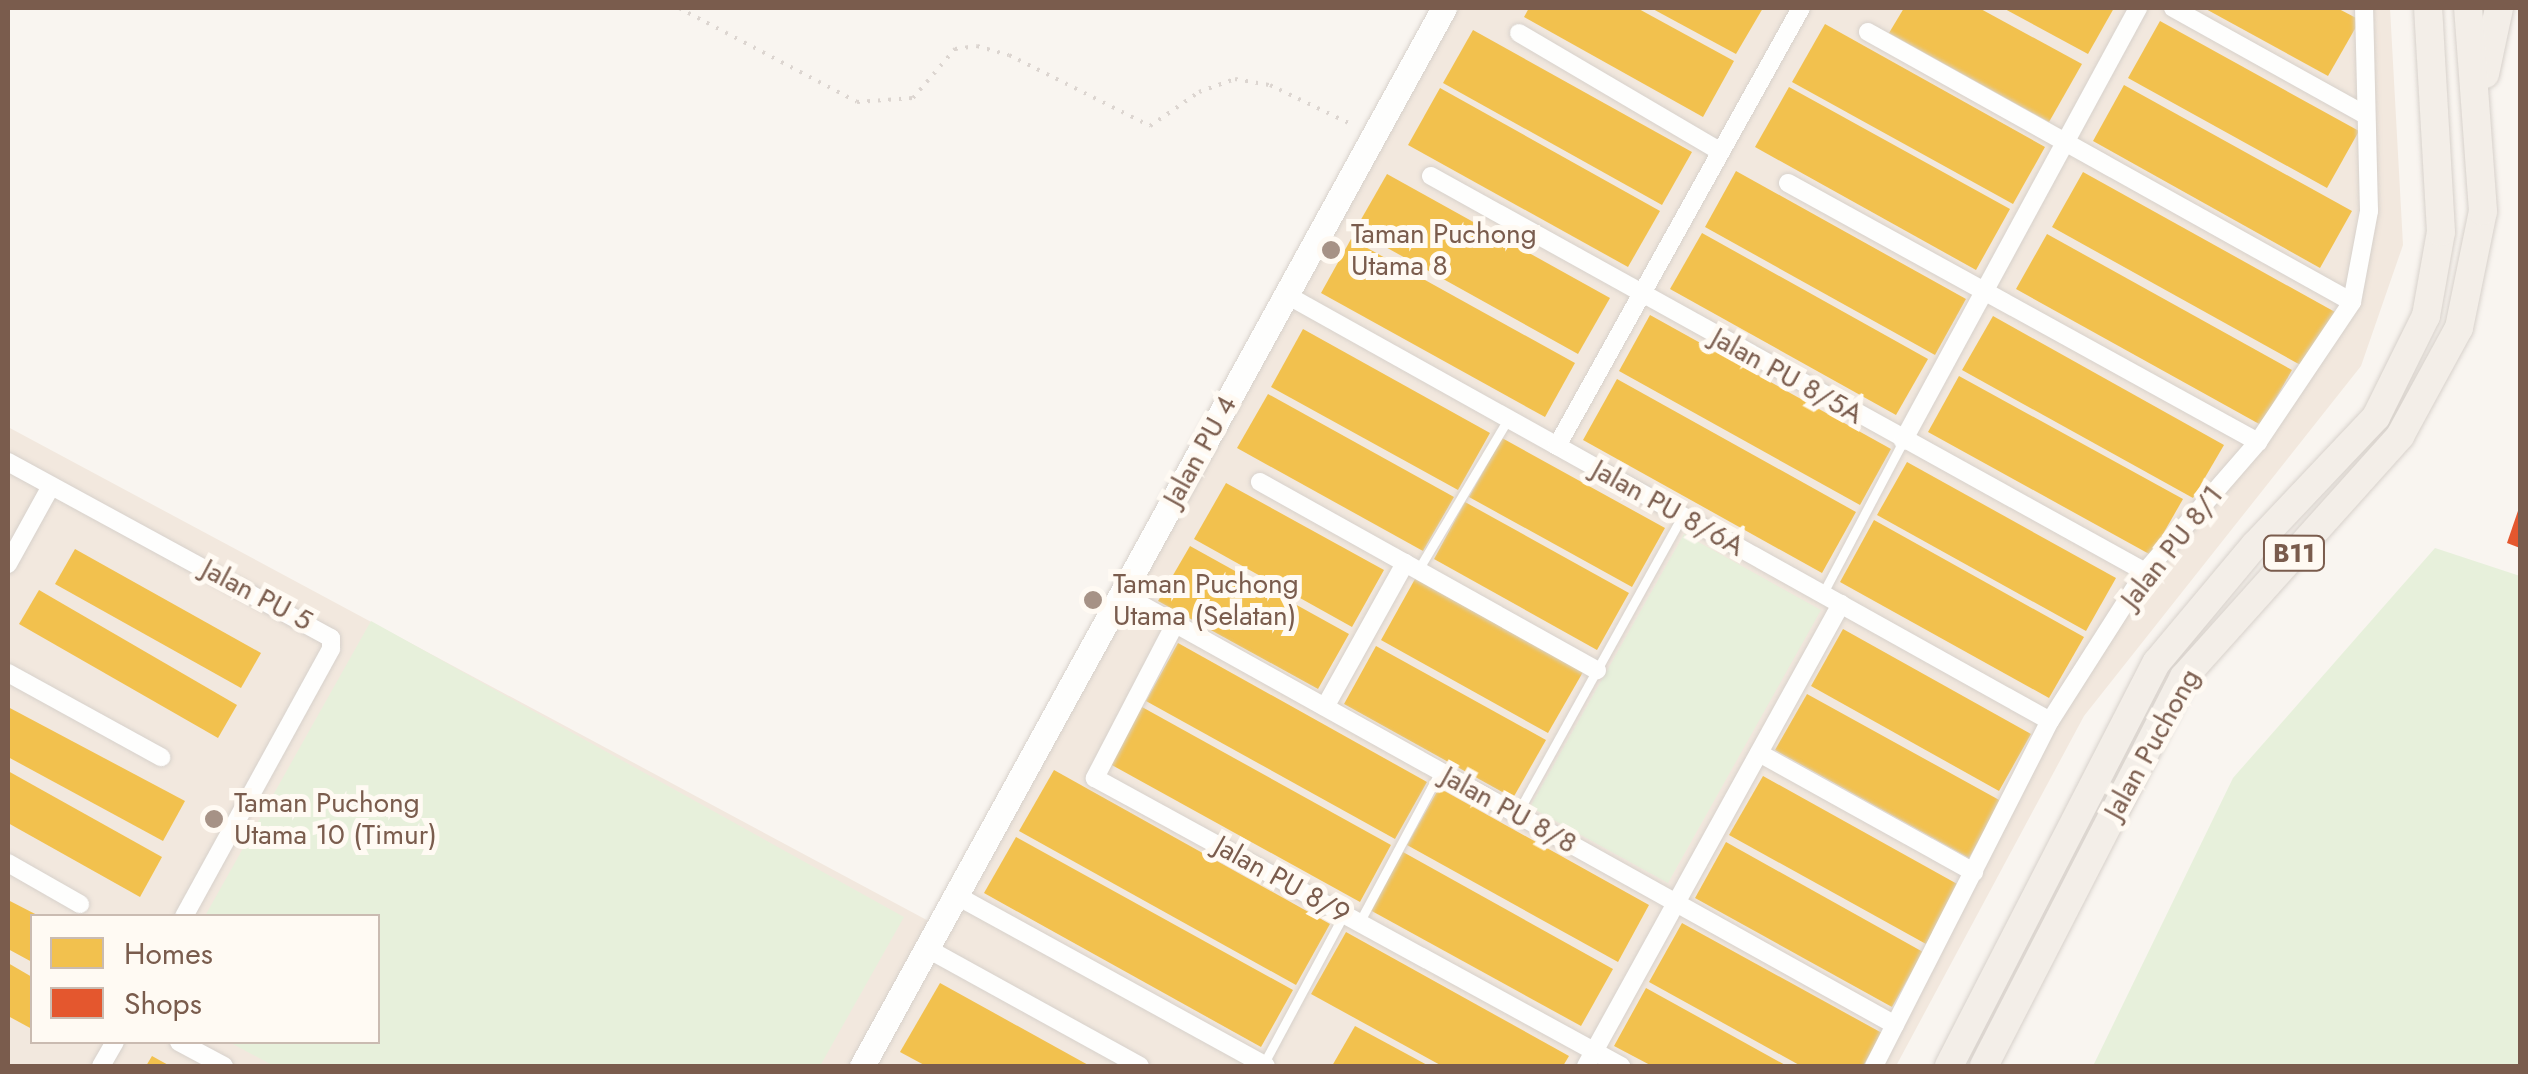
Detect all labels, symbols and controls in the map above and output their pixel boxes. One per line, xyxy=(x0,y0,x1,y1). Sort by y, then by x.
place label: Taman Puchong Utama 8 xyxy=(1351,217,1537,283)
marker: Taman Puchong Utama 8 xyxy=(1320,239,1342,261)
street label: Jalan PU 8/5A xyxy=(1705,321,1869,431)
street label: Jalan PU 4 xyxy=(1156,390,1244,512)
street label: Jalan PU 8/6A xyxy=(1586,452,1750,564)
street label: Jalan PU 8/1 xyxy=(2114,479,2230,615)
road number: B11 xyxy=(2262,533,2326,573)
street label: Jalan PU 5 xyxy=(196,552,318,638)
place label: Taman Puchong Utama (Selatan) xyxy=(1113,567,1299,633)
marker: Taman Puchong Utama (Selatan) xyxy=(1082,589,1104,611)
street label: Jalan Puchong xyxy=(2097,663,2207,825)
street label: Jalan PU 8/8 xyxy=(1436,759,1582,861)
place label: Taman Puchong Utama 10 (Timur) xyxy=(234,786,437,852)
marker: Taman Puchong Utama 10 (Timur) xyxy=(203,808,225,830)
street label: Jalan PU 8/9 xyxy=(1208,829,1356,931)
legend xyxy=(30,914,380,1044)
text: Homes xyxy=(124,932,213,975)
text: Shops xyxy=(124,982,202,1025)

